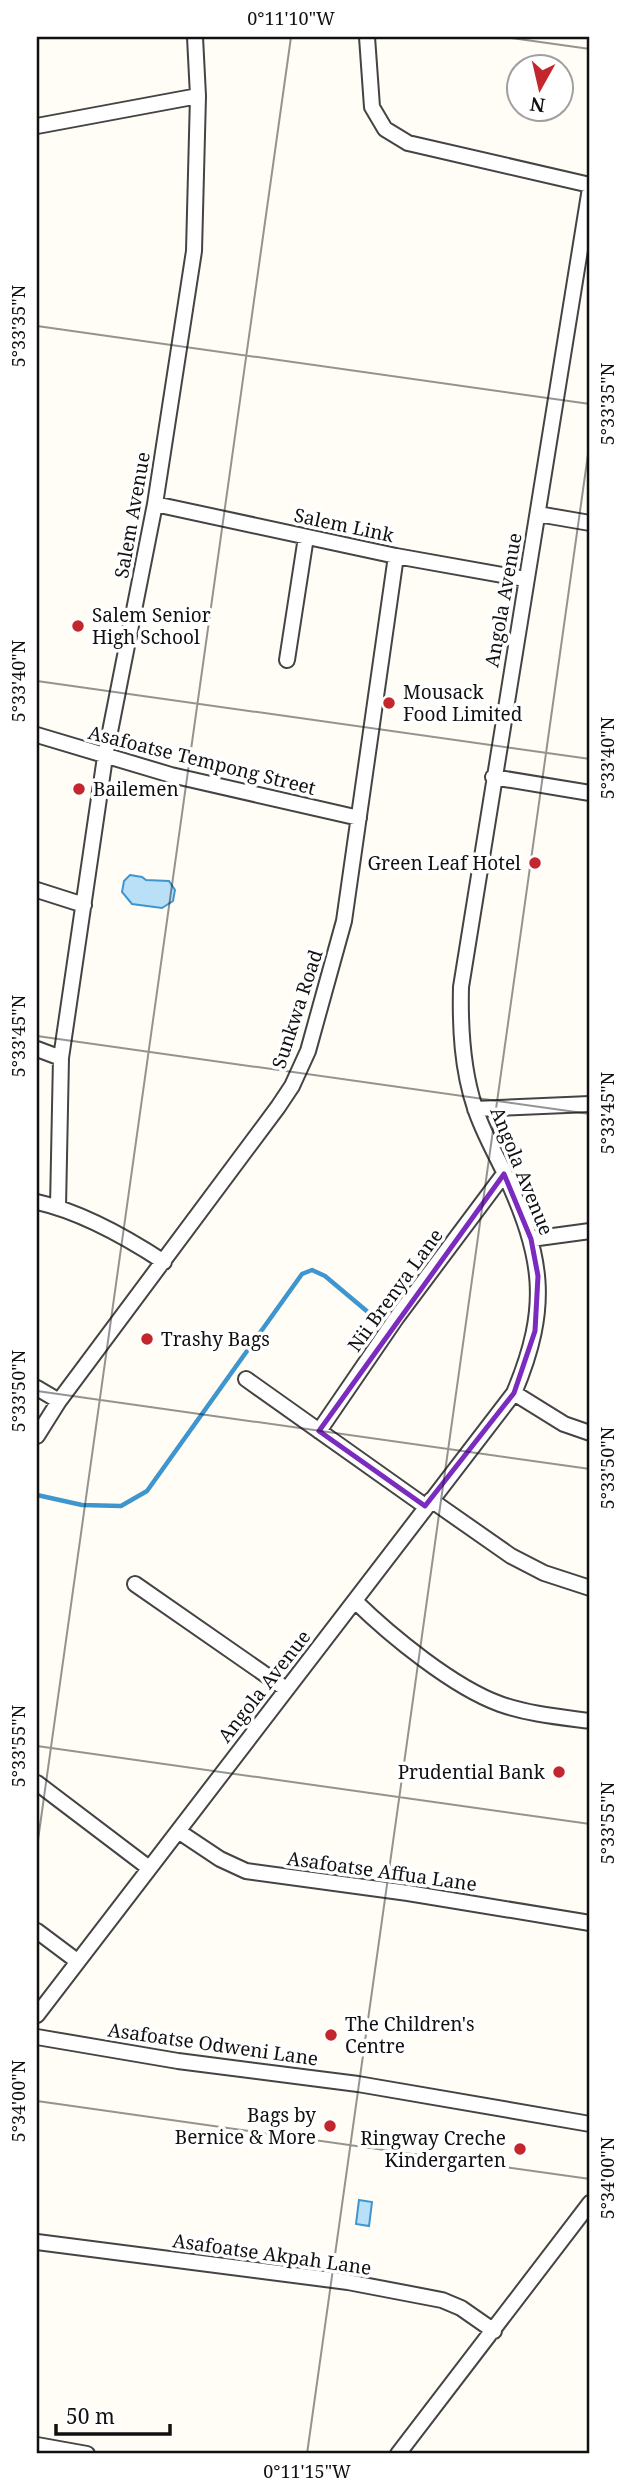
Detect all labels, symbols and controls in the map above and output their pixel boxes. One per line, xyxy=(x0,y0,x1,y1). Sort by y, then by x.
text: 0°11'10"W xyxy=(247,6,335,30)
north arrow xyxy=(504,52,574,122)
text: N xyxy=(528,91,547,119)
text: 5°33'35"N xyxy=(6,284,30,367)
text: 5°33'35"N xyxy=(595,362,619,445)
street label: Salem Avenue xyxy=(108,450,156,580)
street label: Salem Link xyxy=(292,502,397,548)
street label: Angola Avenue xyxy=(478,531,528,669)
place label: Salem Senior High School xyxy=(92,602,211,650)
marker: Salem Senior High School xyxy=(70,618,86,634)
text: 5°33'40"N xyxy=(6,639,30,722)
place label: Mousack Food Limited xyxy=(403,679,523,727)
marker: Mousack Food Limited xyxy=(381,695,397,711)
text: 5°33'40"N xyxy=(595,716,619,799)
street label: Asafoatse Tempong Street xyxy=(86,719,319,801)
place label: Bailemen xyxy=(93,776,179,802)
marker: Bailemen xyxy=(71,781,87,797)
place label: Green Leaf Hotel xyxy=(368,850,521,876)
marker: Green Leaf Hotel xyxy=(527,855,543,871)
street label: Sunkwa Road xyxy=(266,946,329,1072)
text: 5°33'45"N xyxy=(6,994,30,1077)
text: 5°33'45"N xyxy=(595,1071,619,1154)
street label: Angola Avenue xyxy=(484,1103,560,1239)
street label: Nii Brenya Lane xyxy=(341,1223,449,1357)
place label: Trashy Bags xyxy=(161,1326,270,1352)
marker: Trashy Bags xyxy=(139,1331,155,1347)
text: 5°33'50"N xyxy=(6,1349,30,1432)
text: 5°33'50"N xyxy=(595,1426,619,1509)
street label: Angola Avenue xyxy=(212,1624,316,1748)
text: 5°33'55"N xyxy=(6,1704,30,1787)
place label: Prudential Bank xyxy=(398,1759,546,1785)
marker: Prudential Bank xyxy=(551,1764,567,1780)
text: 5°33'55"N xyxy=(595,1781,619,1864)
street label: Asafoatse Affua Lane xyxy=(286,1845,478,1897)
place label: The Children's Centre xyxy=(345,2011,475,2059)
street label: Asafoatse Odweni Lane xyxy=(106,2016,320,2072)
marker: The Children's Centre xyxy=(323,2027,339,2043)
text: 5°34'00"N xyxy=(6,2059,30,2142)
place label: Bags by Bernice & More xyxy=(175,2102,316,2150)
marker: Bags by Bernice & More xyxy=(322,2118,338,2134)
place label: Ringway Creche Kindergarten xyxy=(360,2125,506,2173)
text: 5°34'00"N xyxy=(595,2136,619,2219)
marker: Ringway Creche Kindergarten xyxy=(512,2141,528,2157)
street label: Asafoatse Akpah Lane xyxy=(171,2227,373,2281)
scale bar xyxy=(56,2393,170,2437)
text: 50 m xyxy=(66,2402,115,2430)
text: 0°11'15"W xyxy=(263,2459,351,2483)

